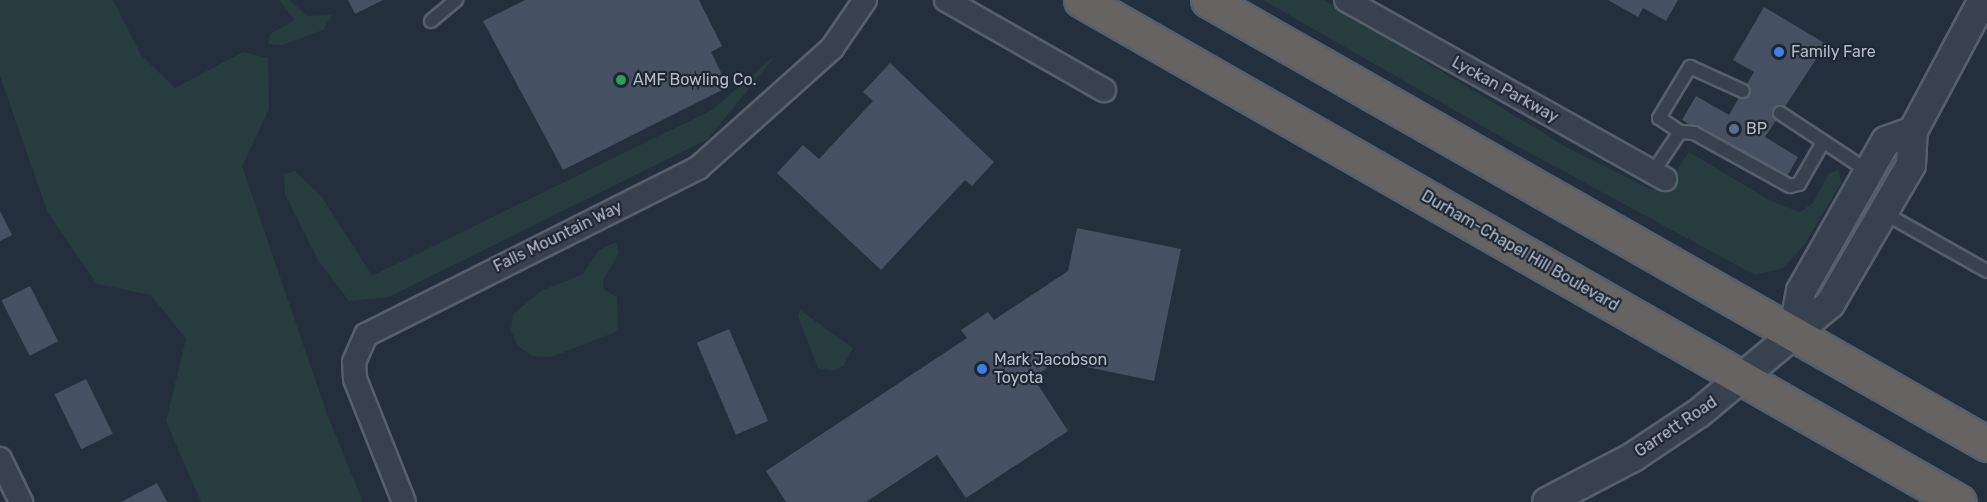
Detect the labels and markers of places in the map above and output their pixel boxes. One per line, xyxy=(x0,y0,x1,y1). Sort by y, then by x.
place label: Family Fare xyxy=(1791,42,1876,62)
marker: Family Fare xyxy=(1772,45,1786,59)
place label: AMF Bowling Co. xyxy=(633,70,757,90)
marker: AMF Bowling Co. xyxy=(614,73,628,87)
place label: BP xyxy=(1746,119,1767,139)
marker: BP xyxy=(1727,122,1741,136)
place label: Mark Jacobson Toyota xyxy=(994,350,1107,388)
marker: Mark Jacobson Toyota xyxy=(975,362,989,376)

